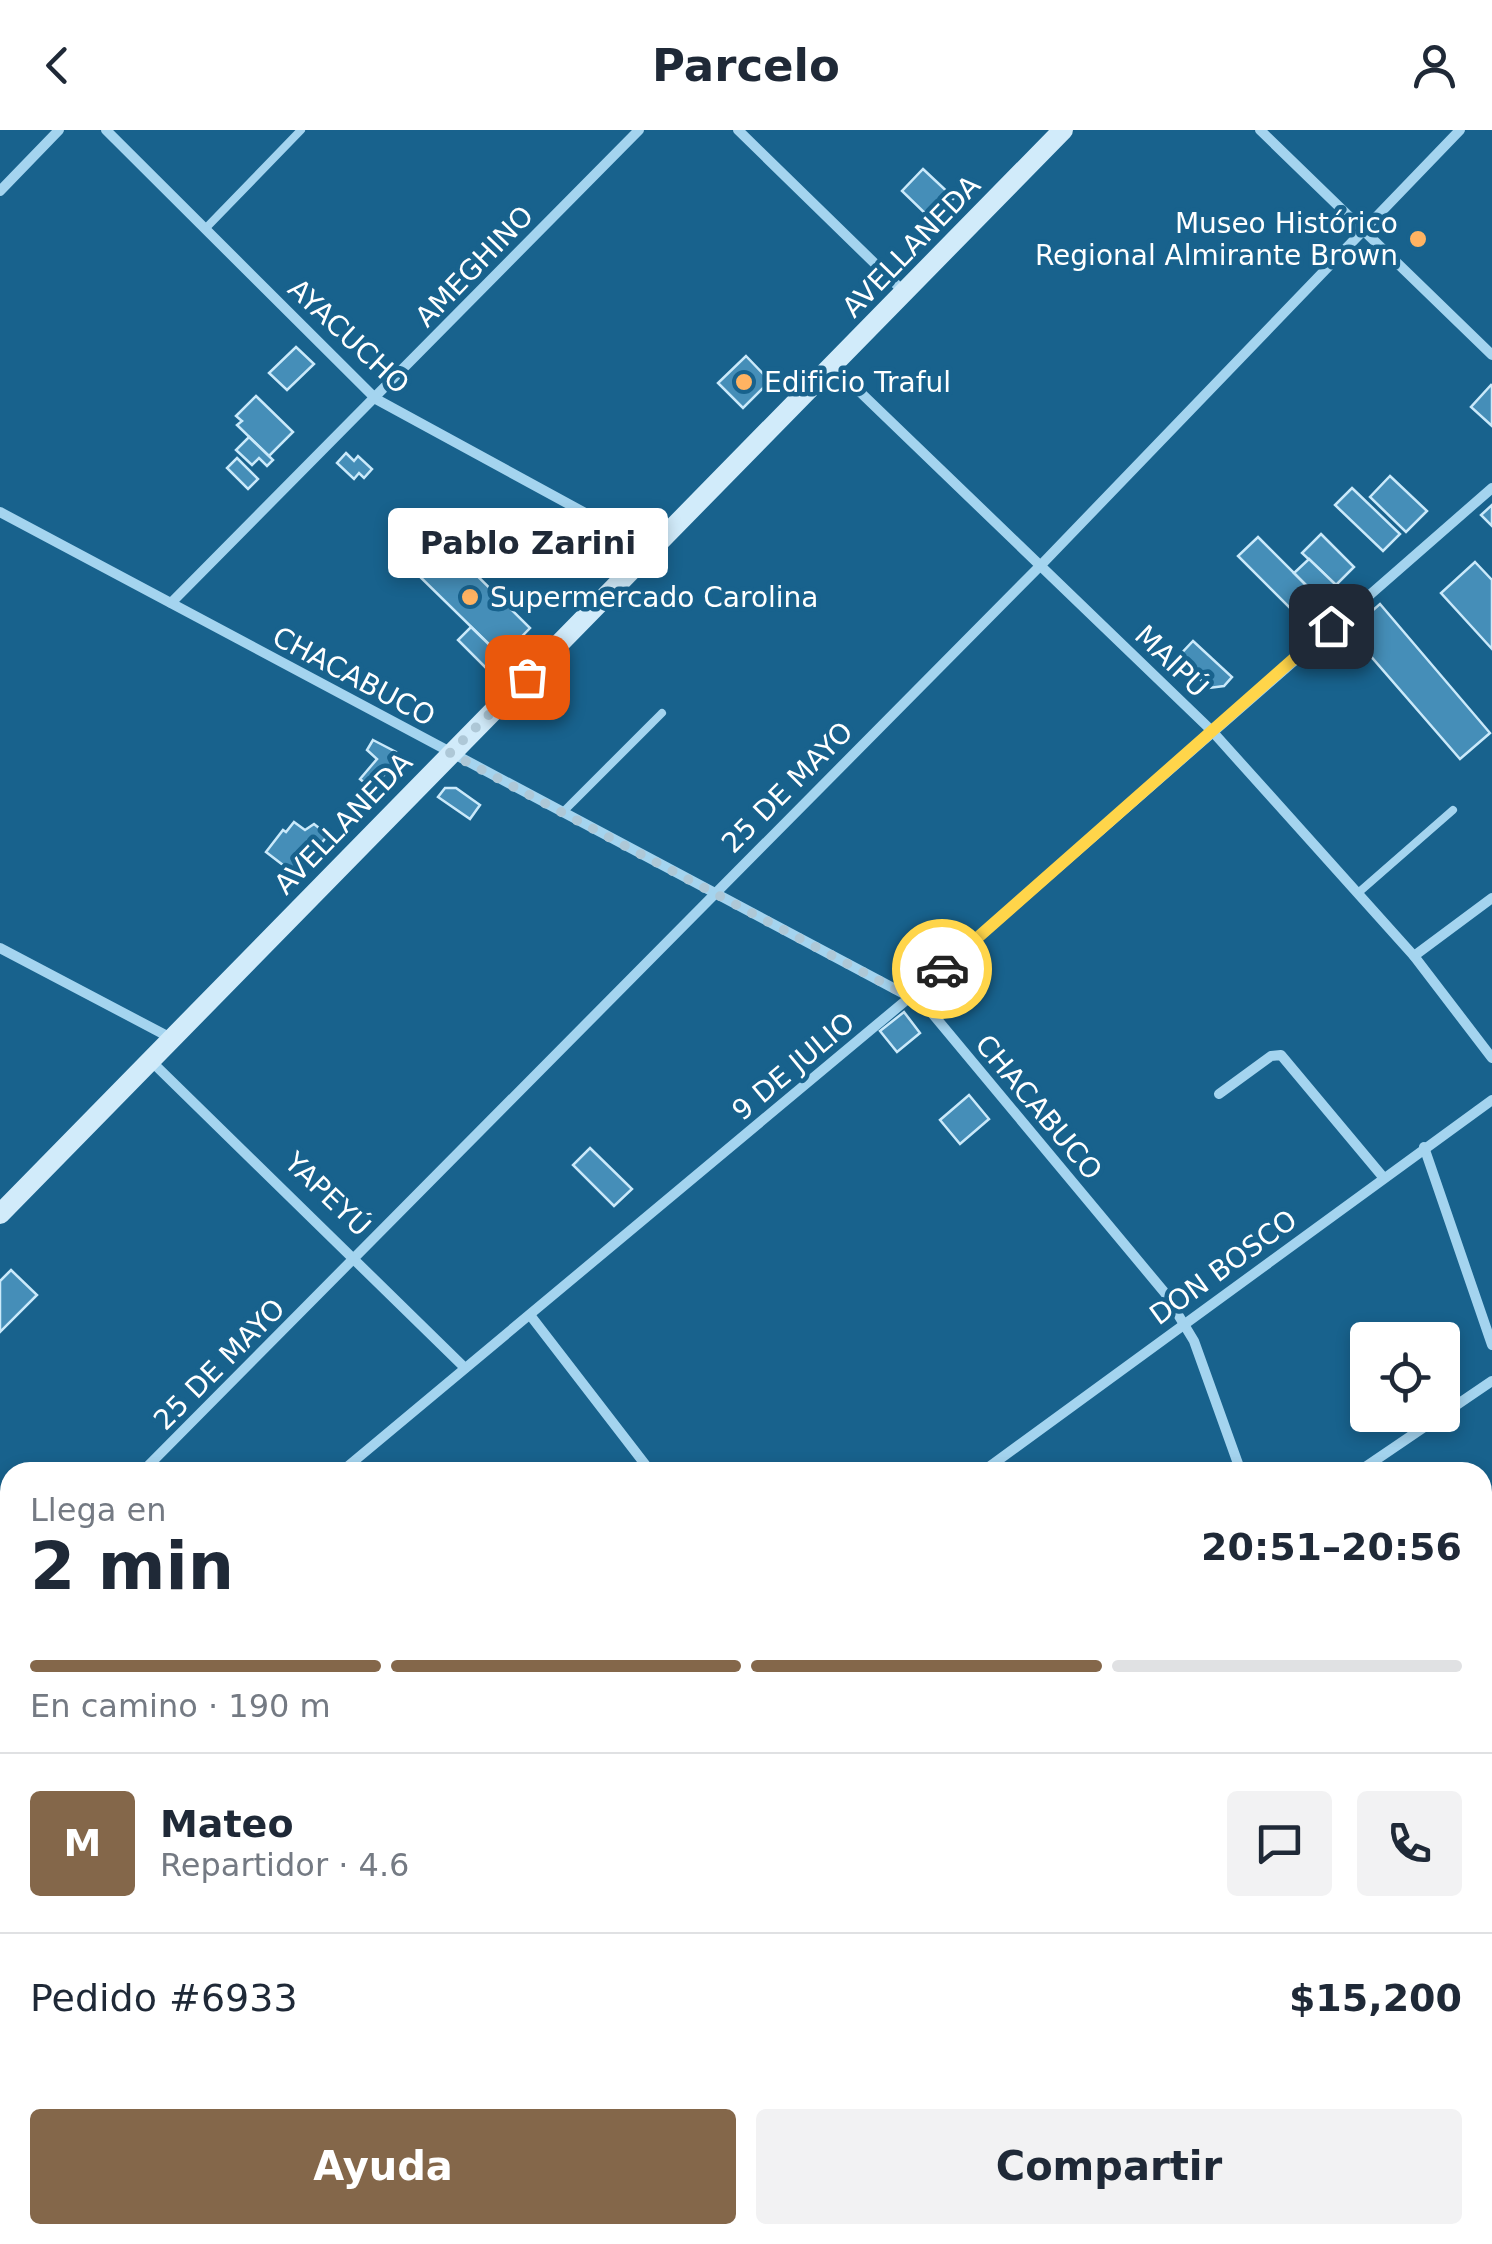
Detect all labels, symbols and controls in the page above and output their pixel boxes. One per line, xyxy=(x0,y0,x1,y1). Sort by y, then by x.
icon: back xyxy=(30,38,85,93)
icon: person xyxy=(1407,38,1462,93)
text: Parcelo xyxy=(652,39,840,92)
street label: AVELLANEDA xyxy=(836,169,987,324)
street label: AMEGHINO xyxy=(409,199,540,334)
place label: Museo Histórico Regional Almirante Brown xyxy=(1035,207,1398,272)
marker: Museo Histórico Regional Almirante Brown xyxy=(1407,228,1429,250)
street label: AYACUCHO xyxy=(281,272,416,401)
place label: Edificio Traful xyxy=(764,366,951,399)
marker: Edificio Traful xyxy=(733,371,755,393)
callout: Pablo Zarini xyxy=(387,507,667,577)
text: Pablo Zarini xyxy=(420,524,636,562)
place label: Supermercado Carolina xyxy=(490,581,819,614)
pin xyxy=(1289,584,1374,669)
marker: Supermercado Carolina xyxy=(459,586,481,608)
icon: home xyxy=(1304,599,1359,654)
street label: MAIPÚ xyxy=(1128,618,1216,704)
street label: CHACABUCO xyxy=(267,620,441,733)
pin xyxy=(485,635,570,720)
icon: bag xyxy=(500,650,555,705)
street label: 25 DE MAYO xyxy=(715,715,860,860)
street label: AVELLANEDA xyxy=(268,746,419,901)
courier xyxy=(892,919,992,1019)
icon: car xyxy=(915,942,970,997)
street label: 9 DE JULIO xyxy=(725,1006,861,1127)
street label: CHACABUCO xyxy=(968,1028,1109,1187)
street label: YAPEYÚ xyxy=(277,1144,378,1243)
street label: DON BOSCO xyxy=(1143,1203,1303,1332)
street label: 25 DE MAYO xyxy=(147,1292,292,1437)
map controls xyxy=(1350,1322,1460,1432)
button: locate xyxy=(1350,1322,1460,1432)
text: Llega en xyxy=(30,1491,166,1529)
text: 20:51–20:56 xyxy=(1201,1525,1462,1569)
text: 2 min xyxy=(30,1529,234,1604)
text: En camino · 190 m xyxy=(30,1687,331,1725)
button: chat xyxy=(1227,1791,1332,1896)
button: phone xyxy=(1357,1791,1462,1896)
text: Mateo xyxy=(160,1802,294,1846)
text: M xyxy=(64,1821,101,1865)
text: Repartidor · 4.6 xyxy=(160,1846,409,1884)
text: Pedido #6933 xyxy=(30,1976,298,2020)
text: $15,200 xyxy=(1289,1976,1462,2020)
button: Ayuda xyxy=(30,2109,736,2224)
button: Compartir xyxy=(756,2109,1462,2224)

